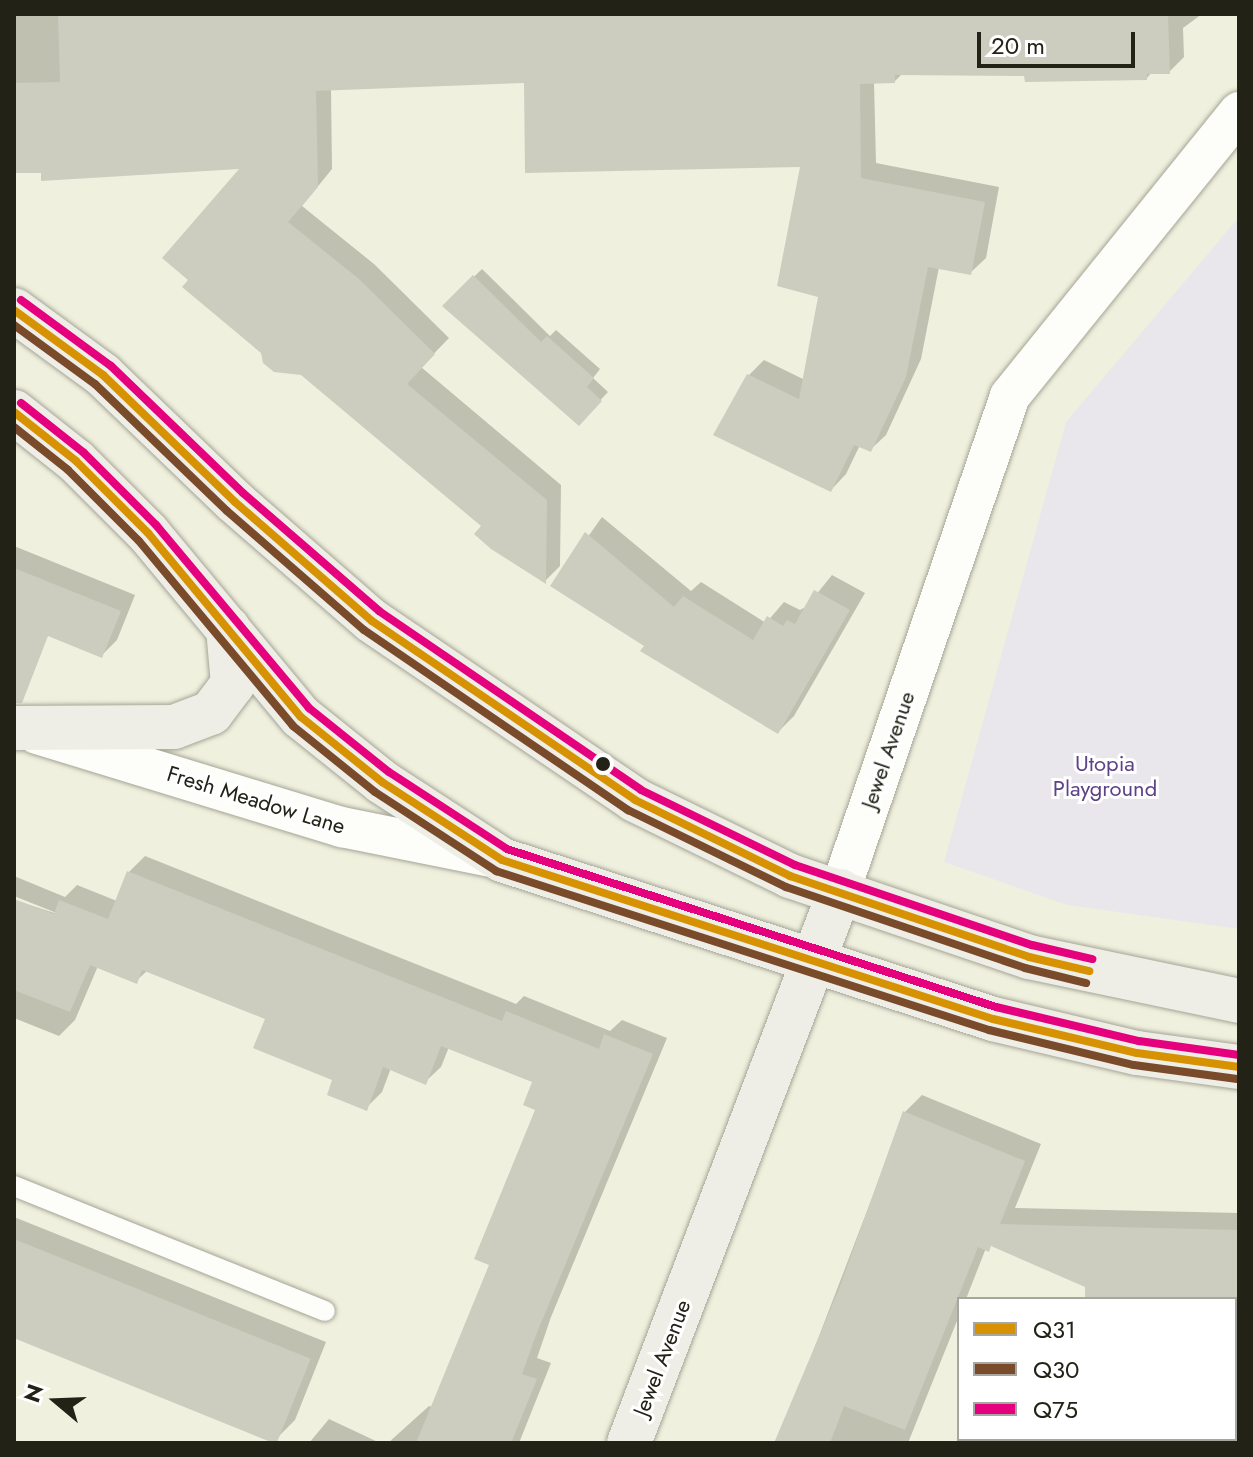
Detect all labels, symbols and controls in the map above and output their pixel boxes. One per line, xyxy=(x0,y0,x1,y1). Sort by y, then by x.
scale bar xyxy=(981,16,1139,66)
text: 20 m xyxy=(991,28,1045,63)
street label: Jewel Avenue xyxy=(856,688,920,812)
park label: Utopia Playground xyxy=(1053,750,1157,802)
unlabelled marker xyxy=(595,756,611,772)
street label: Fresh Meadow Lane xyxy=(164,760,348,840)
street label: Jewel Avenue xyxy=(628,1296,696,1420)
legend xyxy=(957,1297,1237,1441)
text: Q31 xyxy=(1033,1312,1076,1347)
text: Q30 xyxy=(1033,1352,1079,1387)
north arrow xyxy=(16,1361,96,1441)
text: N xyxy=(15,1380,51,1407)
text: Q75 xyxy=(1033,1392,1078,1427)

